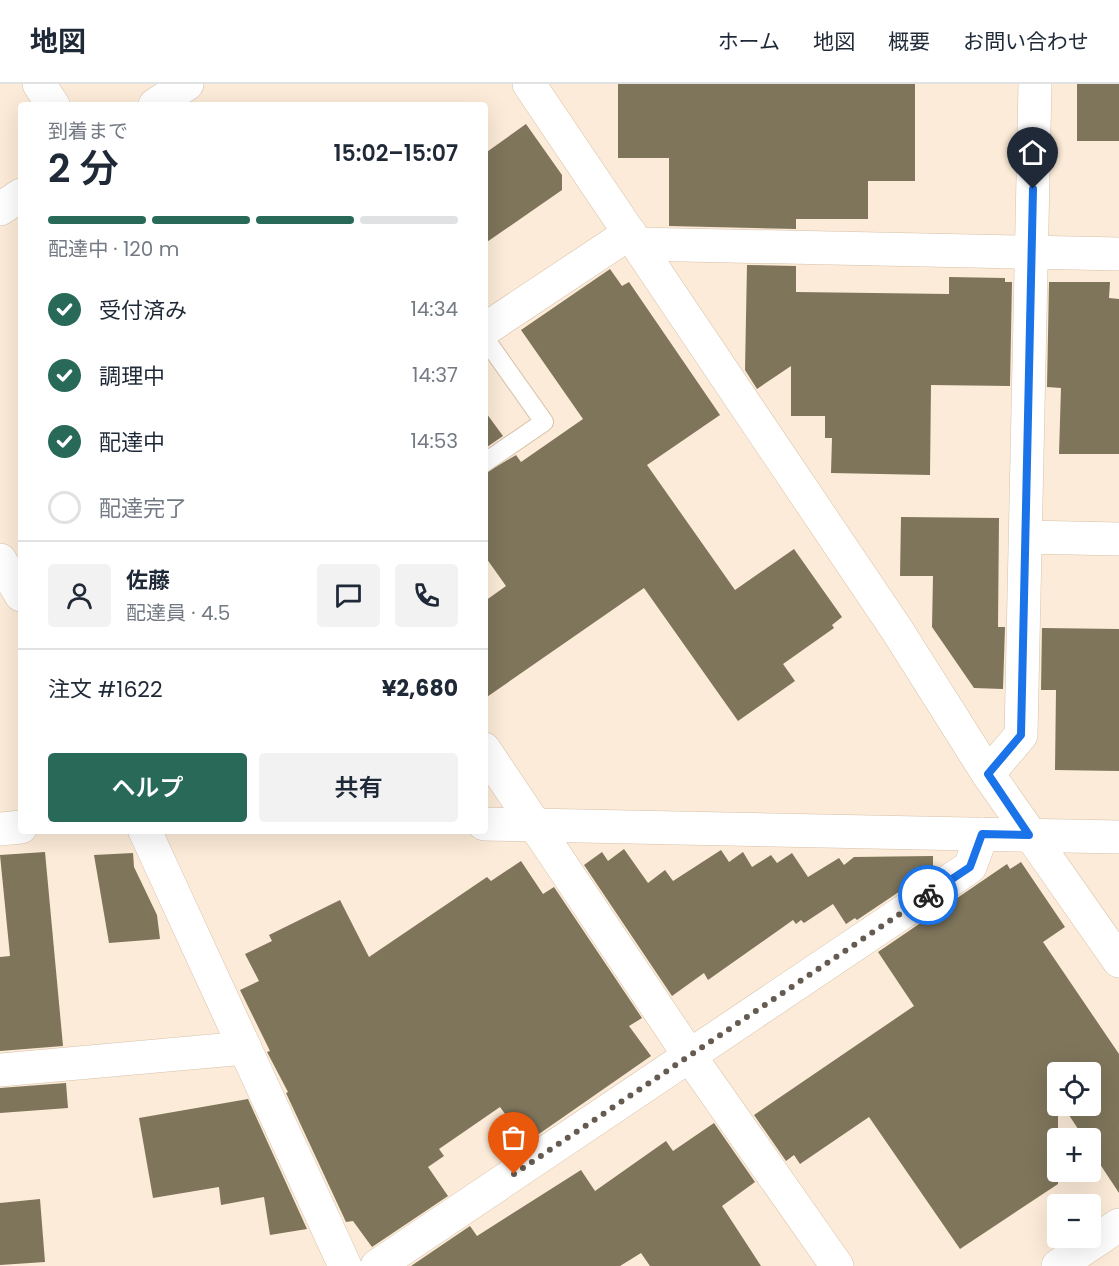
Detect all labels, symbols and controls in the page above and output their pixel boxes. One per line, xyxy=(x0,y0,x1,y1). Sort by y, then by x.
text: 地図 xyxy=(30,22,86,61)
text: ホーム xyxy=(718,27,780,56)
text: 地図 xyxy=(813,27,855,56)
text: 概要 xyxy=(888,27,930,56)
text: お問い合わせ xyxy=(963,27,1089,56)
text: 到着まで xyxy=(48,117,128,145)
pin xyxy=(1007,127,1058,189)
icon: home xyxy=(1016,136,1049,169)
text: 15:02–15:07 xyxy=(334,138,458,169)
text: 2 分 xyxy=(48,141,119,196)
text: 配達中 · 120 m xyxy=(48,235,179,263)
icon: check xyxy=(48,293,81,326)
text: 受付済み xyxy=(99,295,187,326)
text: 14:34 xyxy=(410,295,458,323)
icon: check xyxy=(48,359,81,392)
text: 調理中 xyxy=(99,361,165,392)
text: 14:37 xyxy=(412,361,458,389)
icon: check xyxy=(48,425,81,458)
text: 配達中 xyxy=(99,427,165,458)
text: 14:53 xyxy=(410,427,458,455)
text: 配達完了 xyxy=(99,493,187,524)
button: person xyxy=(48,564,111,627)
button: chat xyxy=(317,564,380,627)
button: phone xyxy=(395,564,458,627)
text: 佐藤 xyxy=(126,565,170,596)
text: 配達員 · 4.5 xyxy=(126,599,230,627)
text: ¥2,680 xyxy=(382,673,458,704)
text: 注文 #1622 xyxy=(48,674,163,705)
button: ヘルプ xyxy=(48,753,247,822)
button: 共有 xyxy=(259,753,458,822)
courier xyxy=(898,865,958,925)
icon: bike xyxy=(912,879,945,912)
map controls xyxy=(1047,1062,1101,1248)
button: locate xyxy=(1047,1062,1101,1116)
pin xyxy=(488,1112,539,1174)
icon: bag xyxy=(497,1121,530,1154)
button: + xyxy=(1047,1128,1101,1182)
button: − xyxy=(1047,1194,1101,1248)

